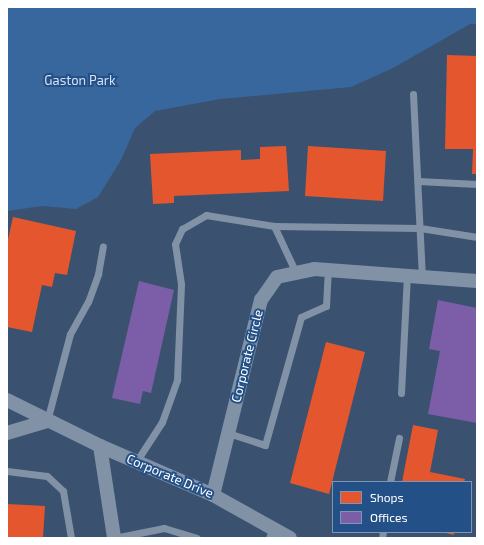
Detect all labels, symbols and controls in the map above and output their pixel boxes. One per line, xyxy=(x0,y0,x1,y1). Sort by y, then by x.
park label: Gaston Park xyxy=(44,72,116,88)
street label: Corporate Circle xyxy=(228,308,266,404)
street label: Corporate Drive xyxy=(124,451,216,501)
legend xyxy=(332,481,472,533)
text: Shops xyxy=(370,490,404,504)
text: Offices xyxy=(370,510,407,524)

